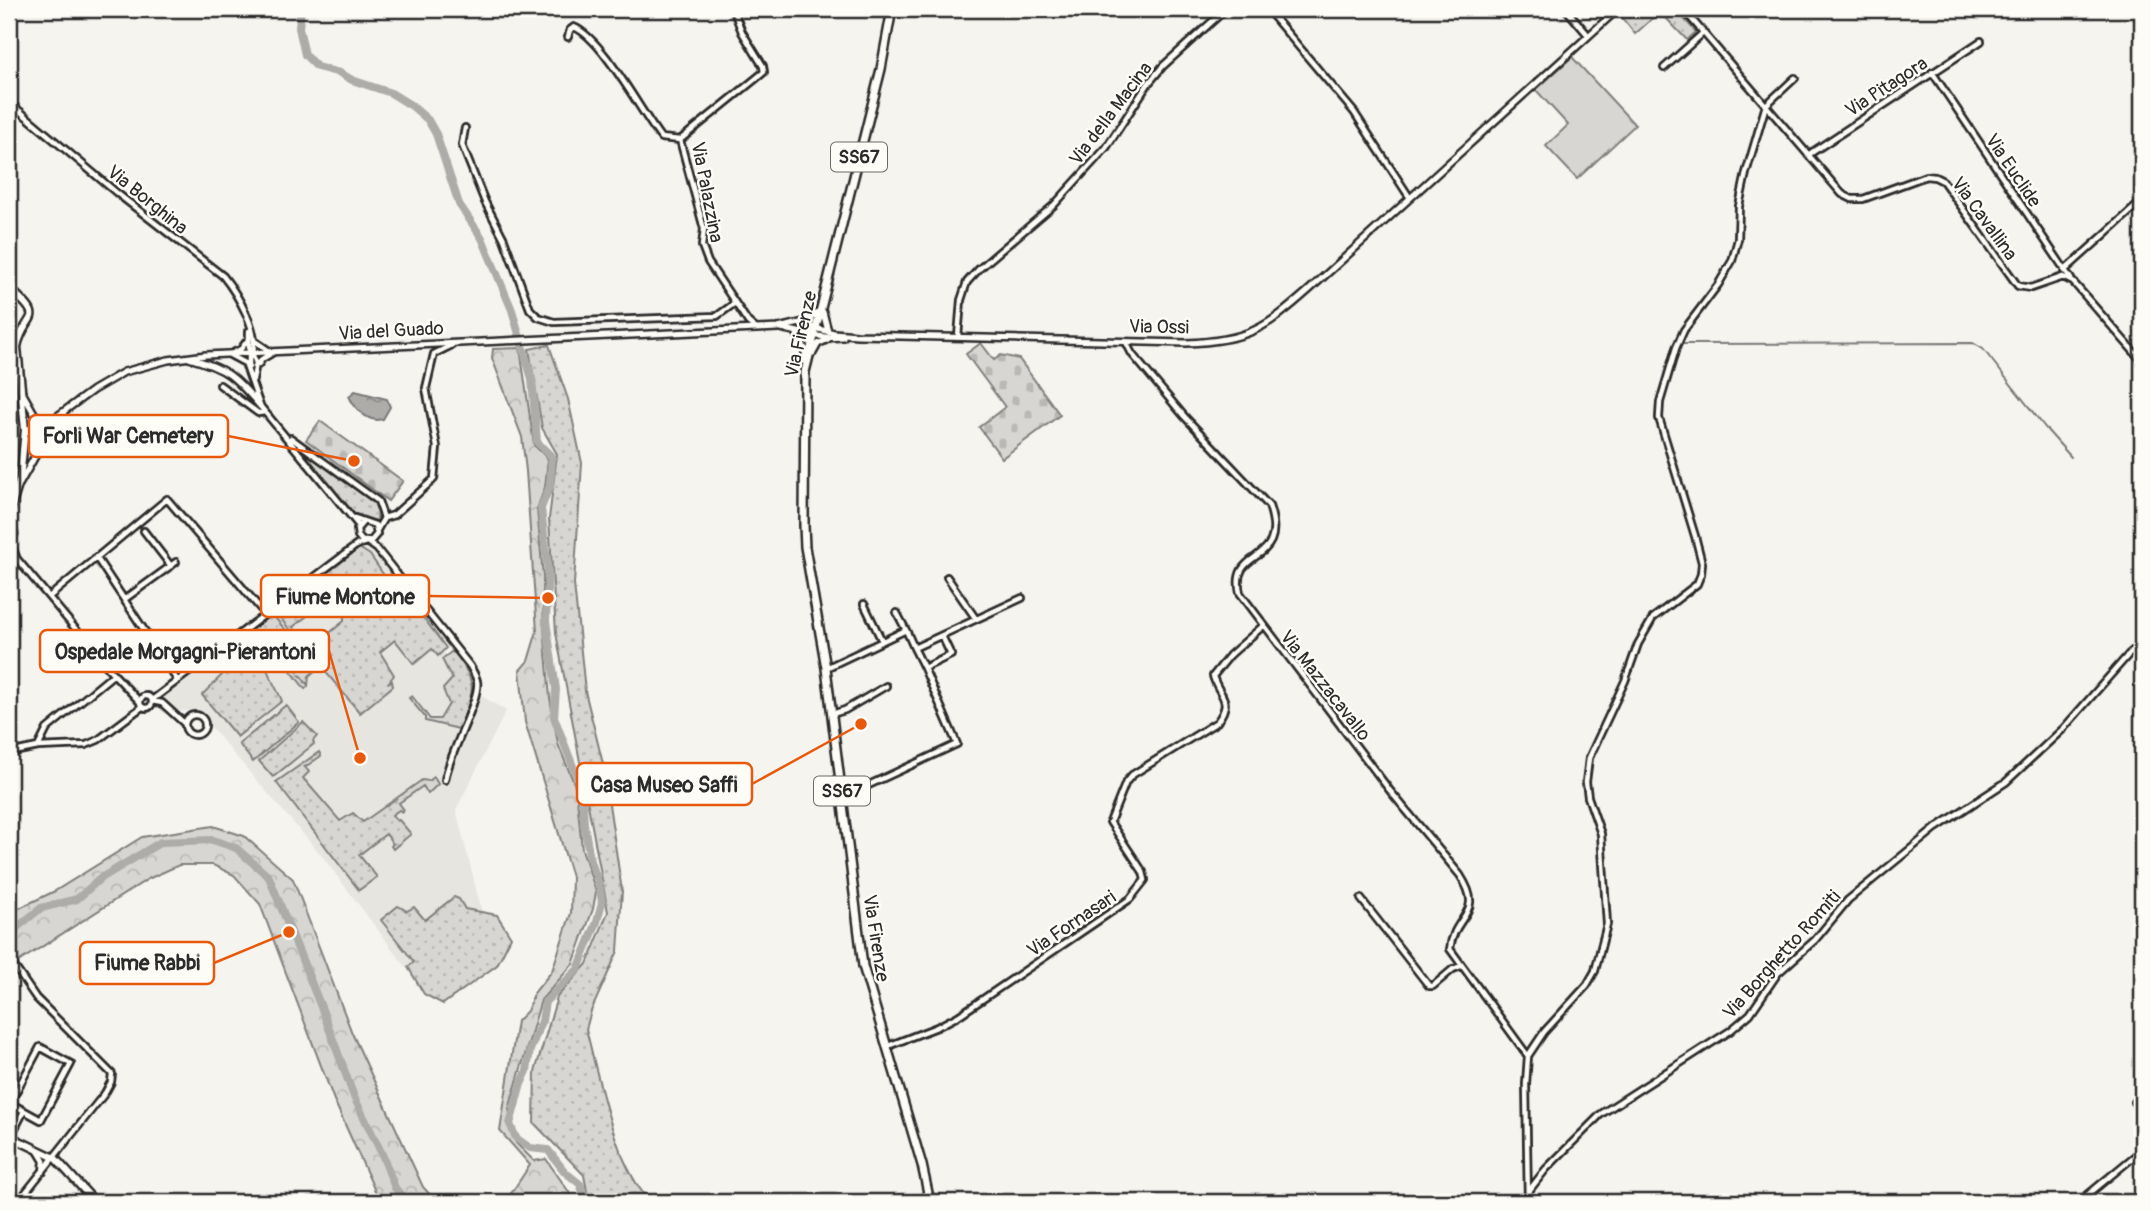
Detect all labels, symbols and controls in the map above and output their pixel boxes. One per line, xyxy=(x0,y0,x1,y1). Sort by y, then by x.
street label: Via Pitagora xyxy=(1841,51,1932,122)
street label: Via della Macina xyxy=(1064,57,1158,170)
street label: Via Euclide xyxy=(1980,129,2047,212)
street label: Via Palazzina xyxy=(685,140,729,245)
road number: SS67 xyxy=(831,142,887,172)
street label: Via Borghina xyxy=(102,160,193,240)
street label: Via Cavallina xyxy=(1946,172,2023,265)
street label: Via Firenze xyxy=(779,288,823,380)
street label: Via Ossi xyxy=(1129,314,1189,340)
street label: Via del Guado xyxy=(338,316,444,346)
callout: Forli War Cemetery xyxy=(29,415,228,457)
text: Forli War Cemetery xyxy=(43,423,213,450)
callout: Fiume Montone xyxy=(261,575,429,617)
text: Fiume Montone xyxy=(275,584,415,611)
street label: Via Mazzacavallo xyxy=(1275,625,1376,746)
callout: Ospedale Morgagni-Pierantoni xyxy=(40,630,329,672)
text: Ospedale Morgagni-Pierantoni xyxy=(54,639,316,666)
callout: Casa Museo Saffi xyxy=(577,763,752,805)
text: Casa Museo Saffi xyxy=(590,772,738,799)
road number: SS67 xyxy=(814,776,870,806)
street label: Via Fornasari xyxy=(1022,885,1121,962)
street label: Via Borghetto Romiti xyxy=(1718,885,1846,1024)
street label: Via Firenze xyxy=(857,893,895,984)
callout: Fiume Rabbi xyxy=(80,942,214,984)
text: Fiume Rabbi xyxy=(94,950,200,977)

